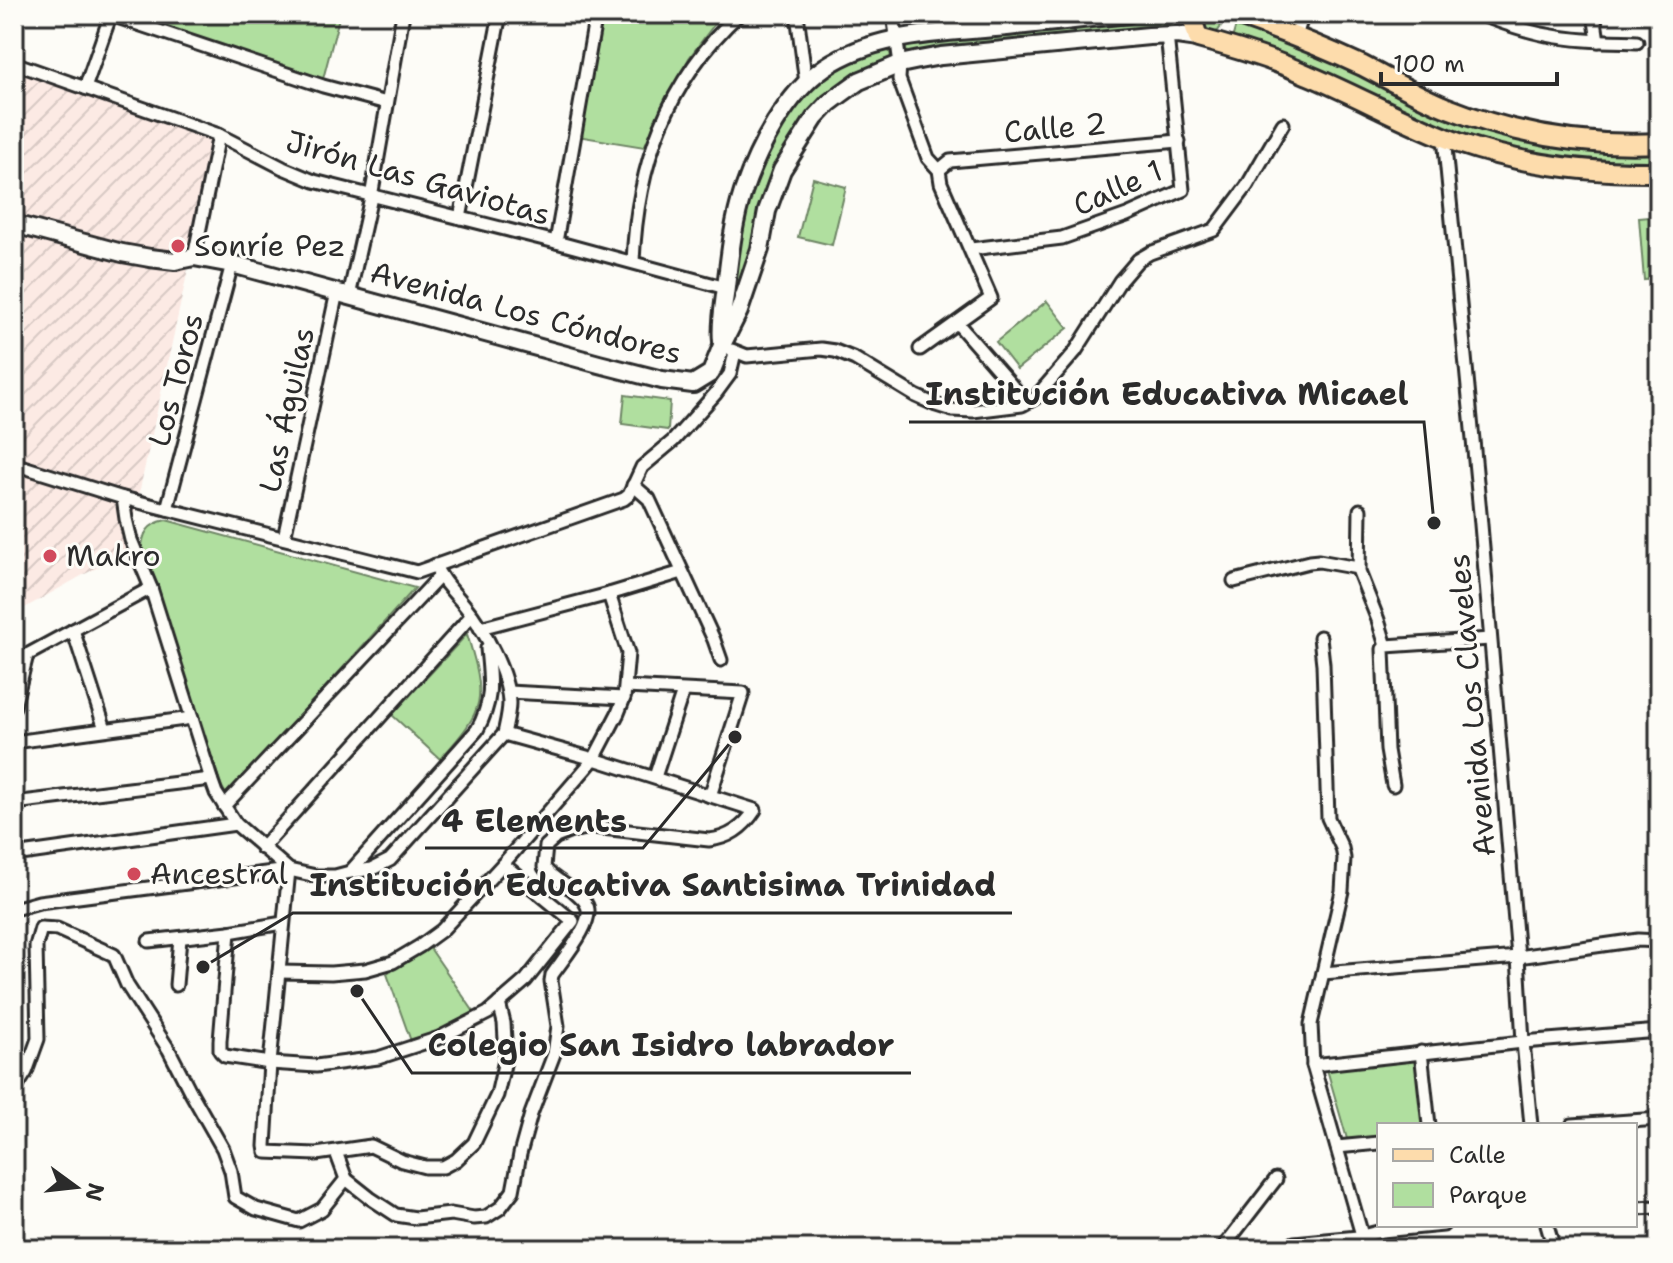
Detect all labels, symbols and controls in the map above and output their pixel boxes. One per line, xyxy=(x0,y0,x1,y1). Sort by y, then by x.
scale bar xyxy=(1381,36,1557,86)
text: 100 m xyxy=(1393,48,1465,80)
street label: Calle 2 xyxy=(1002,103,1108,152)
street label: Jirón Las Gaviotas xyxy=(281,120,555,235)
street label: Calle 1 xyxy=(1067,150,1169,225)
place label: Sonríe Pez xyxy=(194,225,346,266)
marker: Sonríe Pez xyxy=(169,237,187,255)
street label: Avenida Los Cóndores xyxy=(366,251,686,374)
street label: Los Toros xyxy=(138,309,213,451)
street label: Las Águilas xyxy=(249,324,324,496)
callout: Institución Educativa Micael xyxy=(909,366,1424,422)
text: Institución Educativa Micael xyxy=(925,372,1409,415)
place label: Makro xyxy=(66,535,161,576)
marker: Makro xyxy=(41,547,59,565)
street label: Avenida Los Claveles xyxy=(1438,552,1505,858)
callout: 4 Elements xyxy=(425,792,643,848)
text: 4 Elements xyxy=(441,799,627,842)
place label: Ancestral xyxy=(150,853,288,894)
callout: Institución Educativa Santisima Trinidad xyxy=(293,857,1012,913)
text: Institución Educativa Santisima Trinidad xyxy=(310,863,996,906)
marker: Ancestral xyxy=(125,865,143,883)
callout: Colegio San Isidro labrador xyxy=(412,1017,911,1073)
text: Colegio San Isidro labrador xyxy=(427,1023,895,1066)
legend xyxy=(1377,1123,1637,1227)
text: Calle xyxy=(1449,1139,1506,1171)
north arrow xyxy=(36,1147,116,1227)
text: Parque xyxy=(1449,1179,1528,1211)
text: N xyxy=(79,1180,111,1204)

